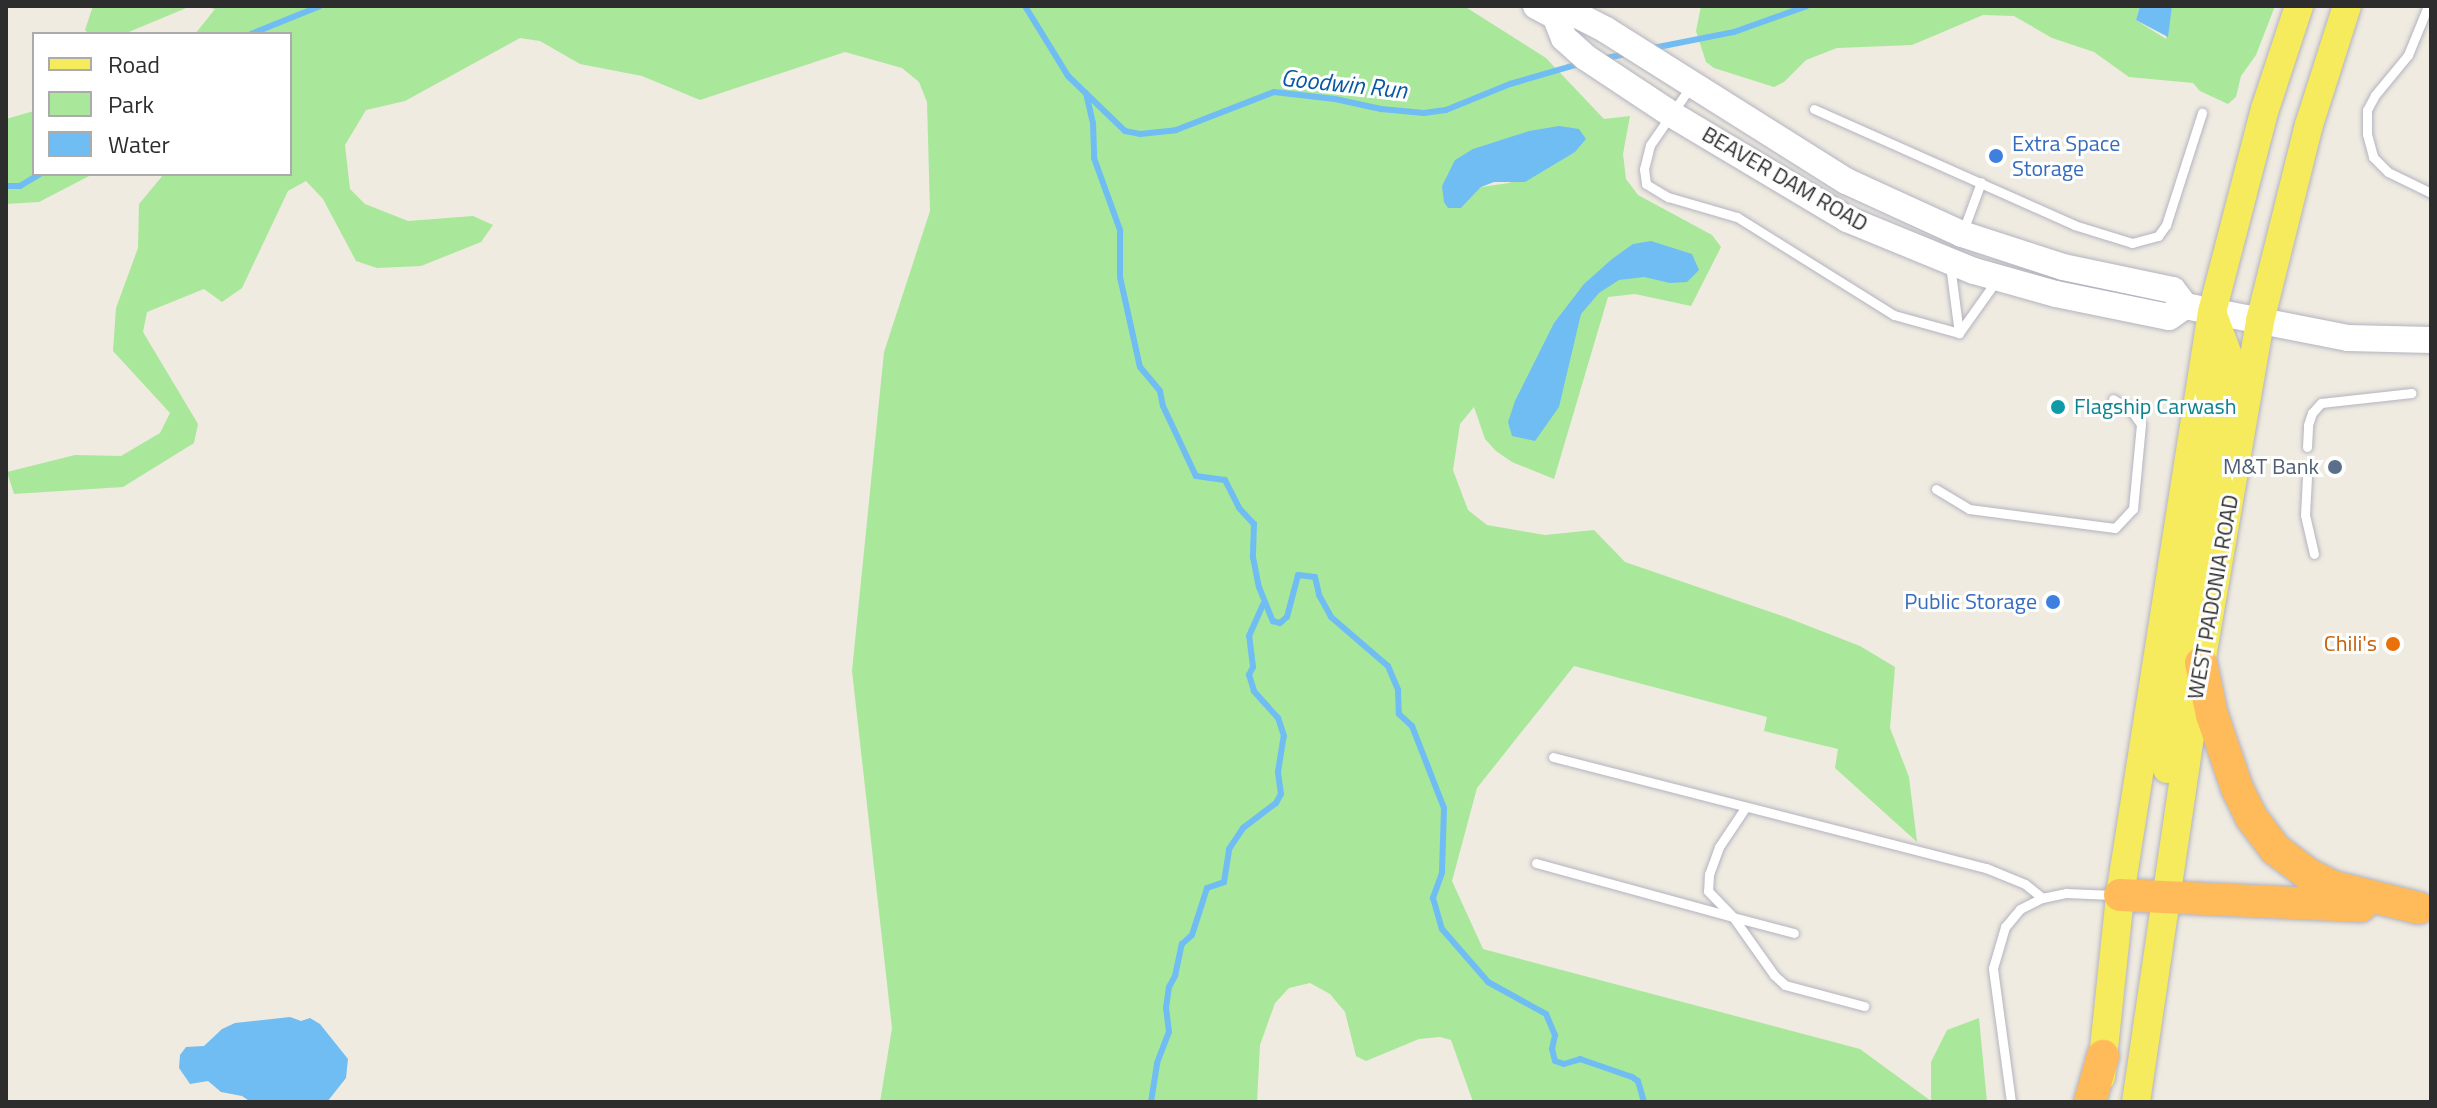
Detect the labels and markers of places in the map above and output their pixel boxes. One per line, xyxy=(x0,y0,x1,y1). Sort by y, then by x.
place label: Extra Space Storage xyxy=(2012,130,2120,182)
marker: Extra Space Storage xyxy=(1987,147,2005,165)
place label: Flagship Carwash xyxy=(2074,394,2237,420)
marker: Flagship Carwash xyxy=(2049,398,2067,416)
place label: M&T Bank xyxy=(2223,454,2319,480)
marker: M&T Bank xyxy=(2326,458,2344,476)
place label: Public Storage xyxy=(1904,589,2037,615)
marker: Public Storage xyxy=(2044,593,2062,611)
place label: Chili's xyxy=(2324,631,2377,657)
marker: Chili's xyxy=(2384,635,2402,653)

